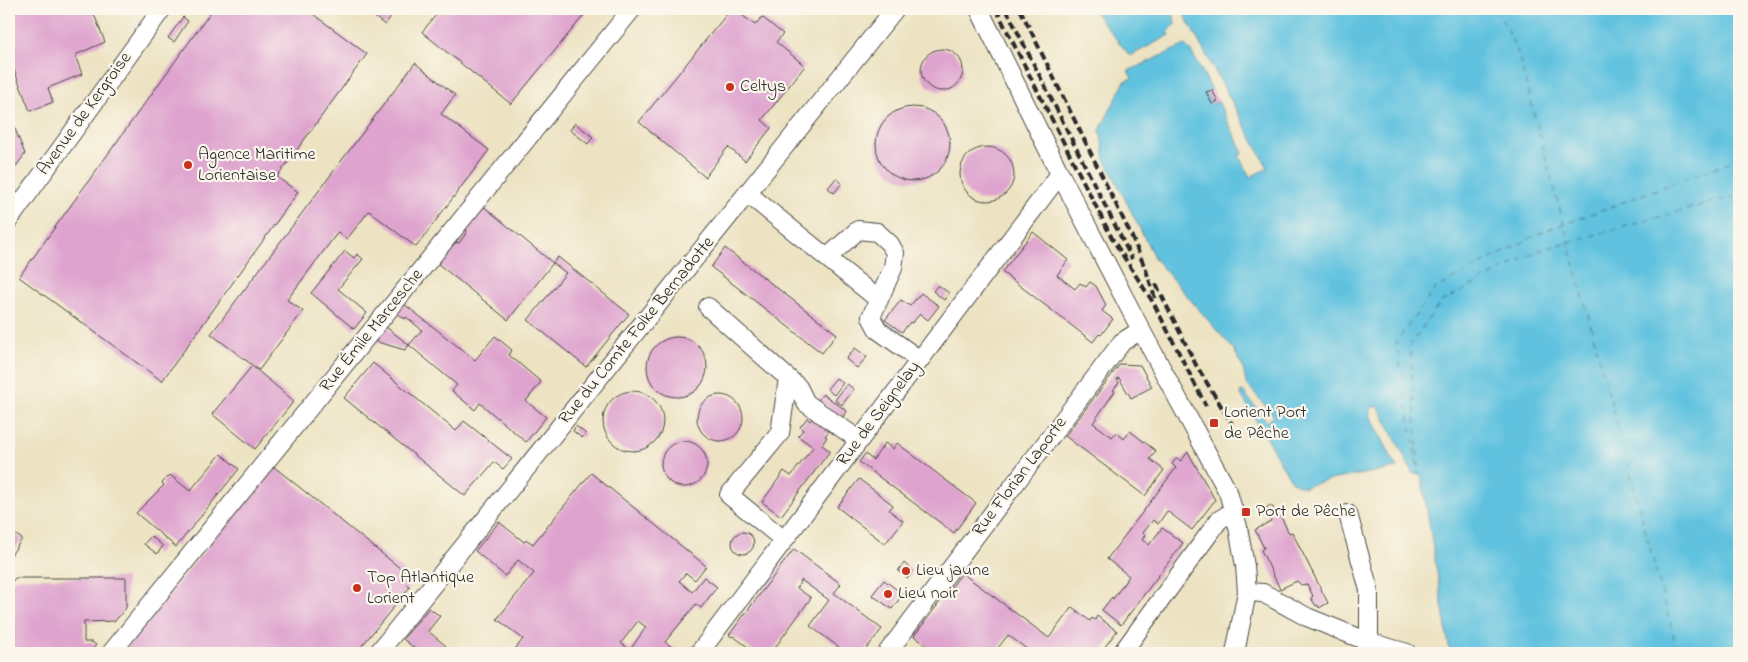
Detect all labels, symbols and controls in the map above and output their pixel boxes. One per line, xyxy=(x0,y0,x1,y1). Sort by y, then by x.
street label: Avenue de Kergroise xyxy=(31,46,140,182)
place label: Celtys xyxy=(740,74,786,100)
marker: Celtys xyxy=(724,81,736,93)
place label: Agence Maritime Lorientaise xyxy=(198,142,316,189)
marker: Agence Maritime Lorientaise xyxy=(182,159,194,171)
street label: Rue du Comte Folke Bernadotte xyxy=(553,230,722,431)
street label: Rue Émile Marcesche xyxy=(314,263,431,398)
street label: Rue de Seignelay xyxy=(831,356,928,473)
place label: Lorient Port de Pêche xyxy=(1224,400,1307,447)
street label: Rue Florian Laporte xyxy=(966,411,1074,542)
marker: Lorient Port de Pêche xyxy=(1208,417,1220,429)
place label: Port de Pêche xyxy=(1256,499,1356,525)
marker: Port de Pêche xyxy=(1240,506,1252,518)
place label: Lieu jaune xyxy=(916,558,990,584)
place label: Top Atlantique Lorient xyxy=(367,565,475,612)
marker: Lieu jaune xyxy=(900,565,912,577)
place label: Lieu noir xyxy=(898,581,958,607)
marker: Top Atlantique Lorient xyxy=(351,582,363,594)
marker: Lieu noir xyxy=(882,588,894,600)

